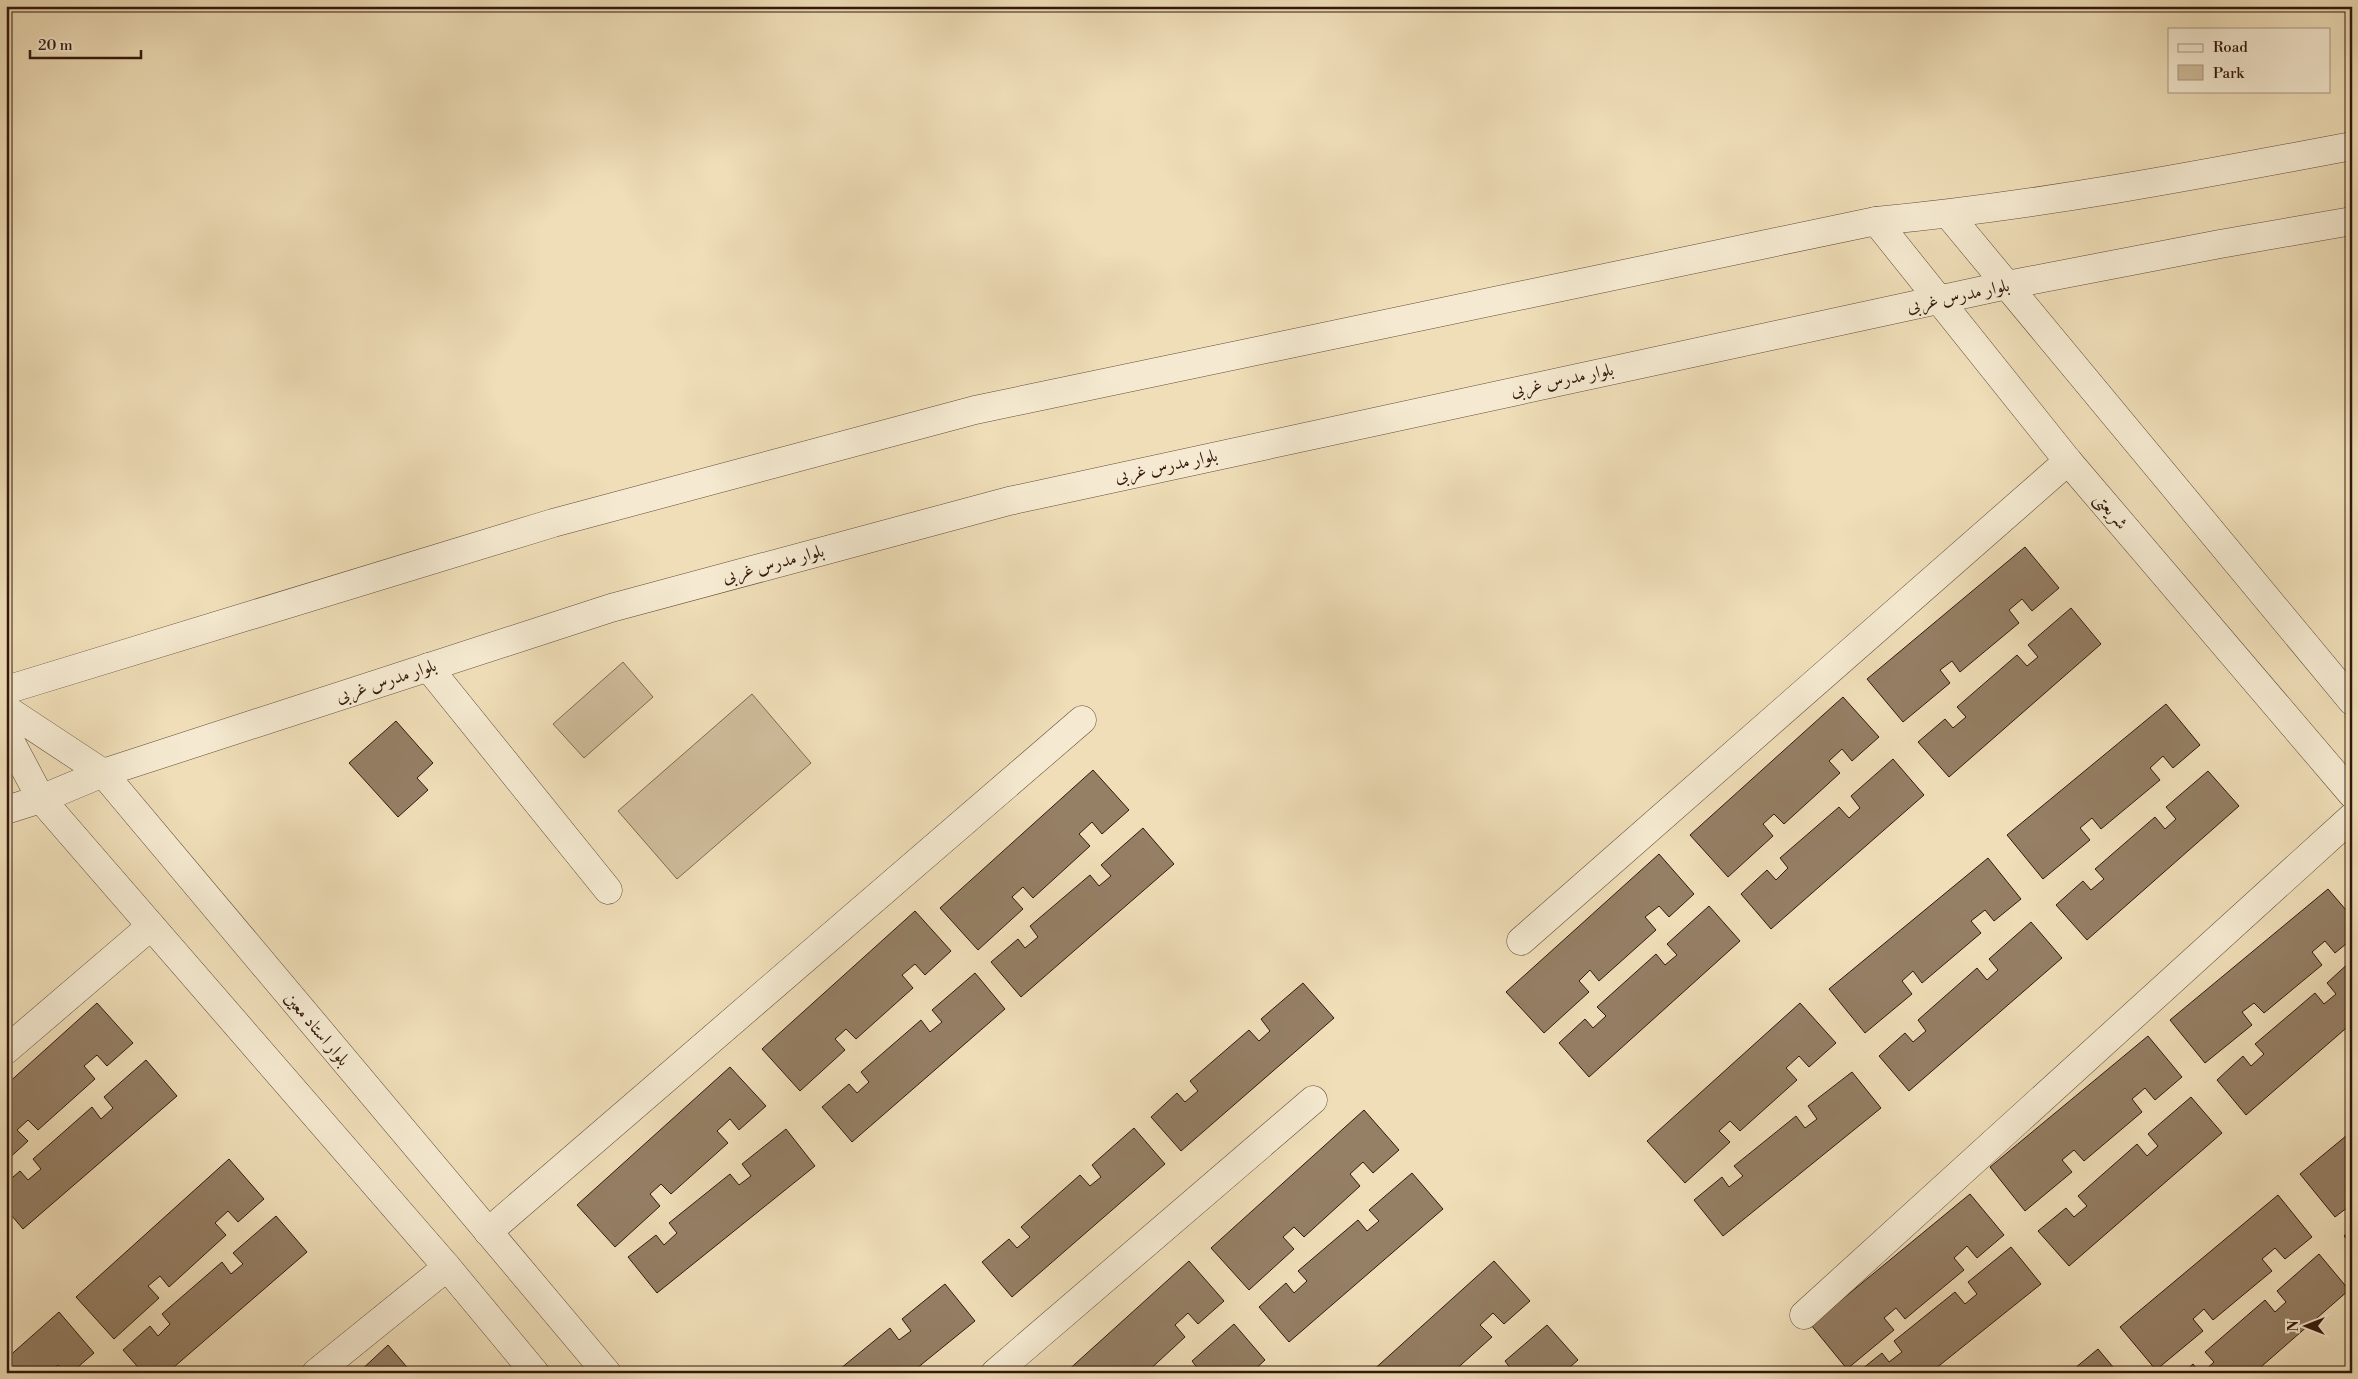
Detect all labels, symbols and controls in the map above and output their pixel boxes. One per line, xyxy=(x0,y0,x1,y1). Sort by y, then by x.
scale bar xyxy=(30,28,141,60)
legend xyxy=(2168,28,2330,92)
text: 20 m xyxy=(38,36,73,55)
text: Road xyxy=(2213,38,2248,57)
text: Park xyxy=(2213,64,2245,83)
street label: بلوار مدرس غربی xyxy=(1904,274,2012,319)
street label: بلوار مدرس غربی xyxy=(1508,358,1616,403)
street label: بلوار مدرس غربی xyxy=(1112,444,1220,489)
street label: شریعتی xyxy=(2088,488,2133,535)
street label: بلوار مدرس غربی xyxy=(719,539,827,590)
street label: بلوار مدرس غربی xyxy=(333,654,440,709)
street label: بلوار استاد معین xyxy=(279,987,355,1071)
north arrow xyxy=(2280,1302,2330,1352)
text: N xyxy=(2285,1320,2303,1332)

